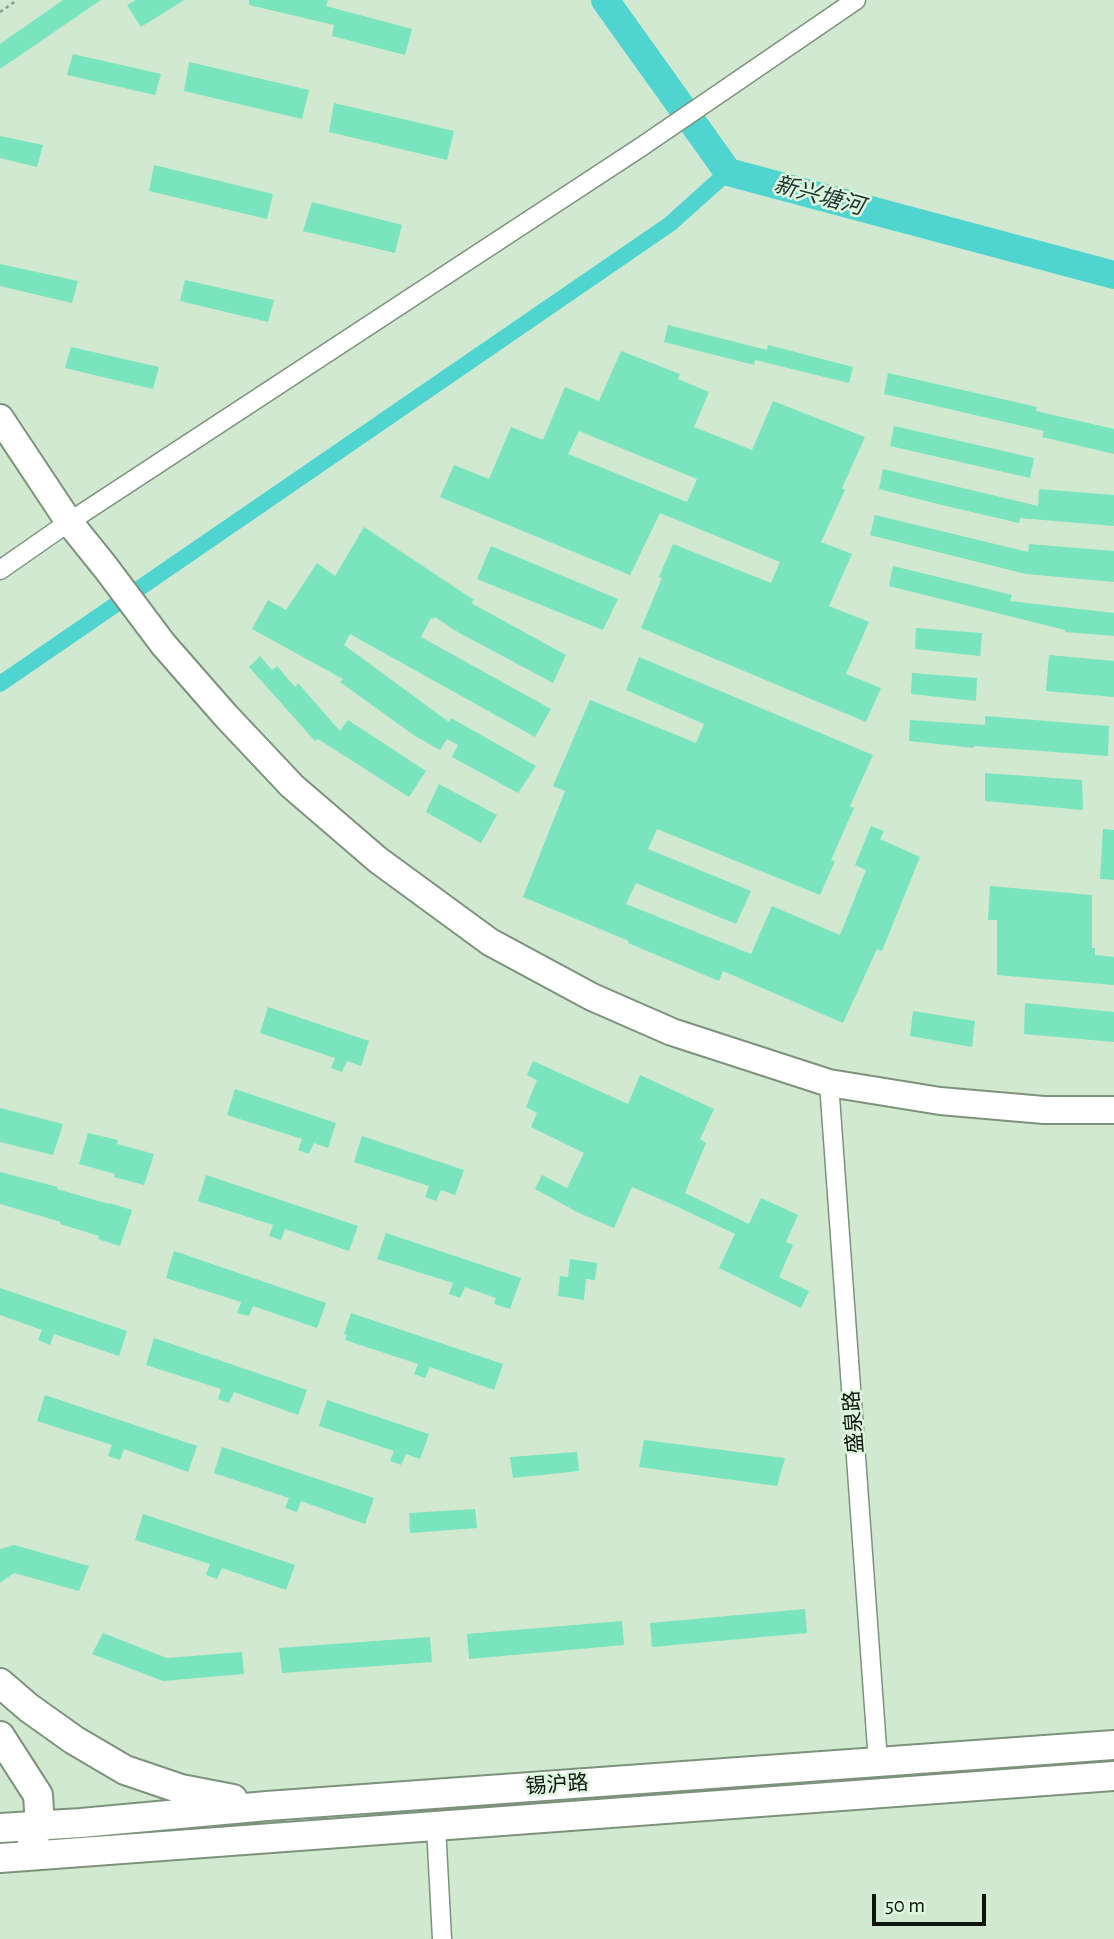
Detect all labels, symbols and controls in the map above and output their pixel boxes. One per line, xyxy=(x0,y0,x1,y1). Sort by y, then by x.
water label: 新兴塘河 xyxy=(771,171,867,221)
street label: 盛泉路 xyxy=(839,1390,869,1454)
street label: 锡沪路 xyxy=(525,1770,589,1800)
scale bar xyxy=(876,1880,990,1924)
text: 50 m xyxy=(885,1895,925,1916)

